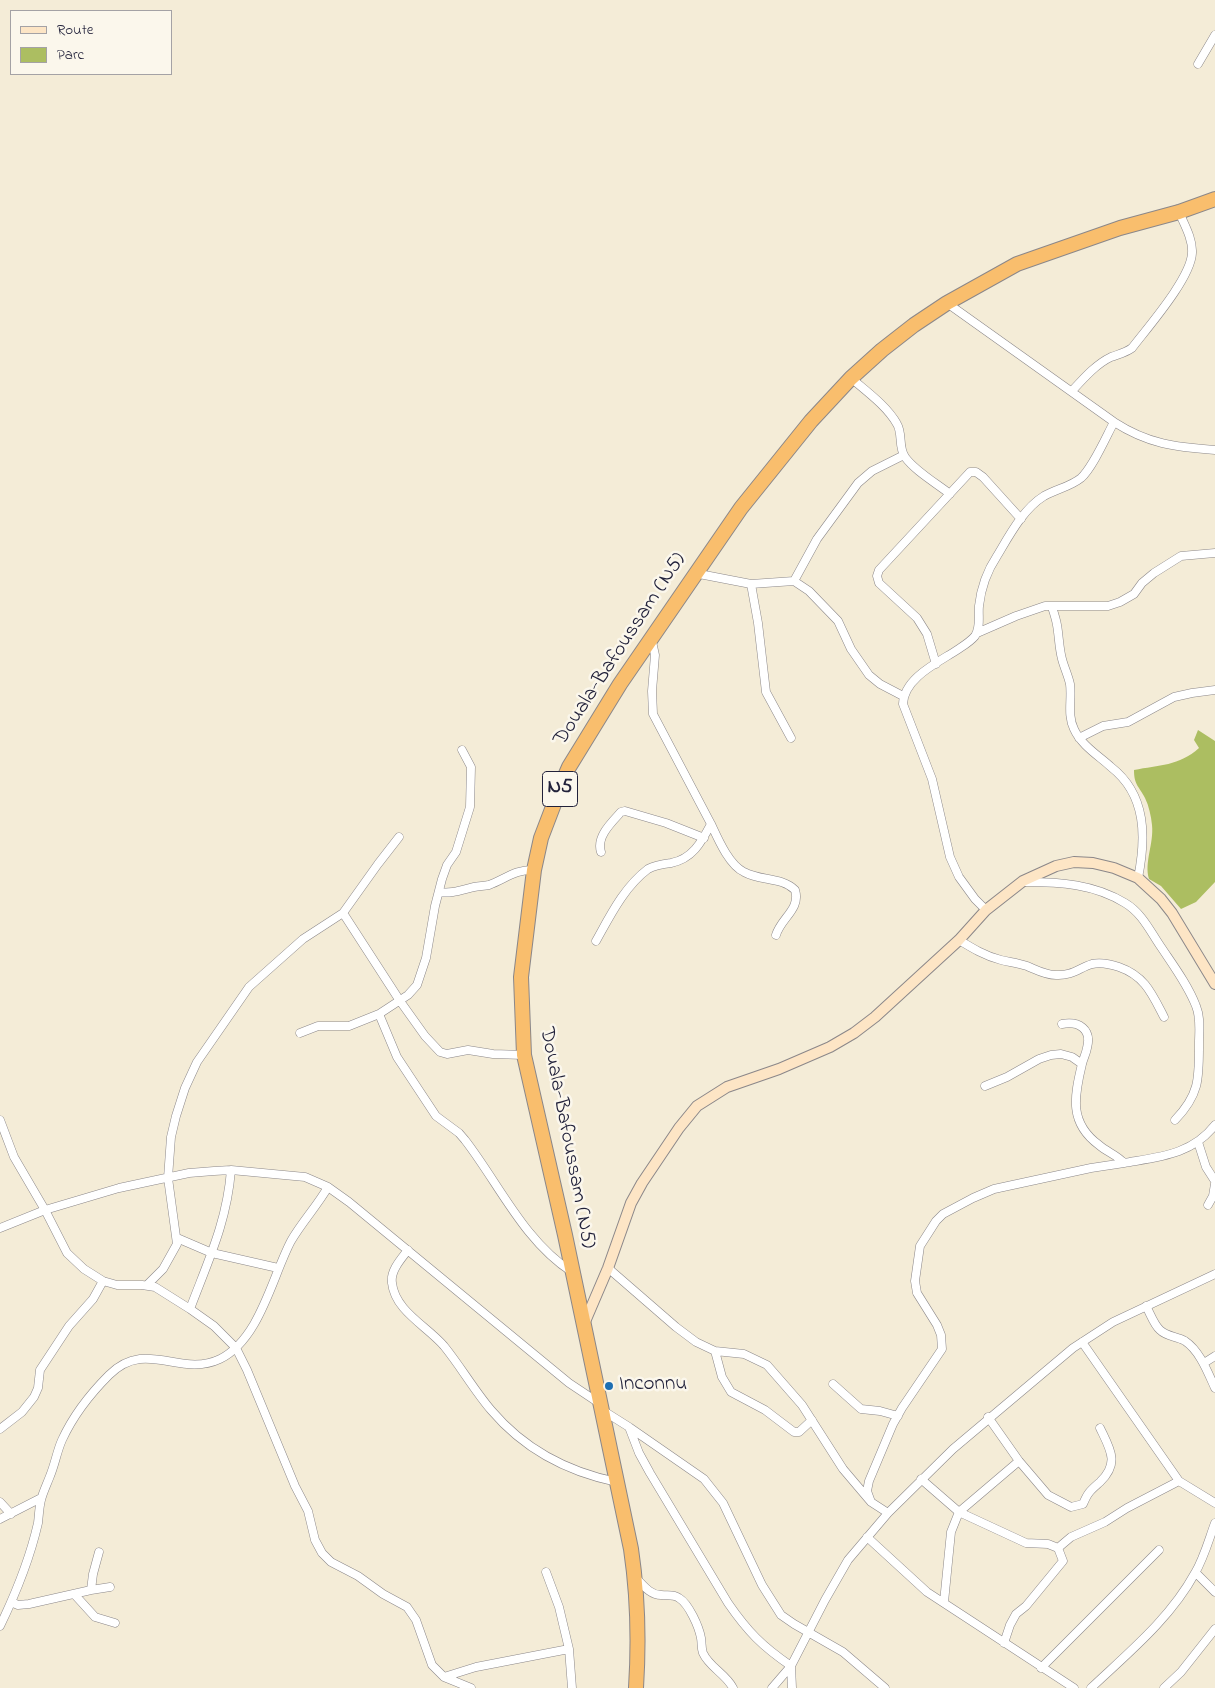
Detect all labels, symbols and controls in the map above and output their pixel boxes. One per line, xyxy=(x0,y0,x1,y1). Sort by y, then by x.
legend xyxy=(10,10,172,75)
text: Route xyxy=(57,19,93,41)
text: Parc xyxy=(57,44,84,66)
street label: Douala-Bafoussam (N5) xyxy=(549,549,693,751)
road number: N5 xyxy=(542,772,578,806)
street label: Douala-Bafoussam (N5) xyxy=(532,1025,600,1251)
place label: Inconnu xyxy=(619,1373,687,1399)
marker: Inconnu xyxy=(603,1380,615,1392)

